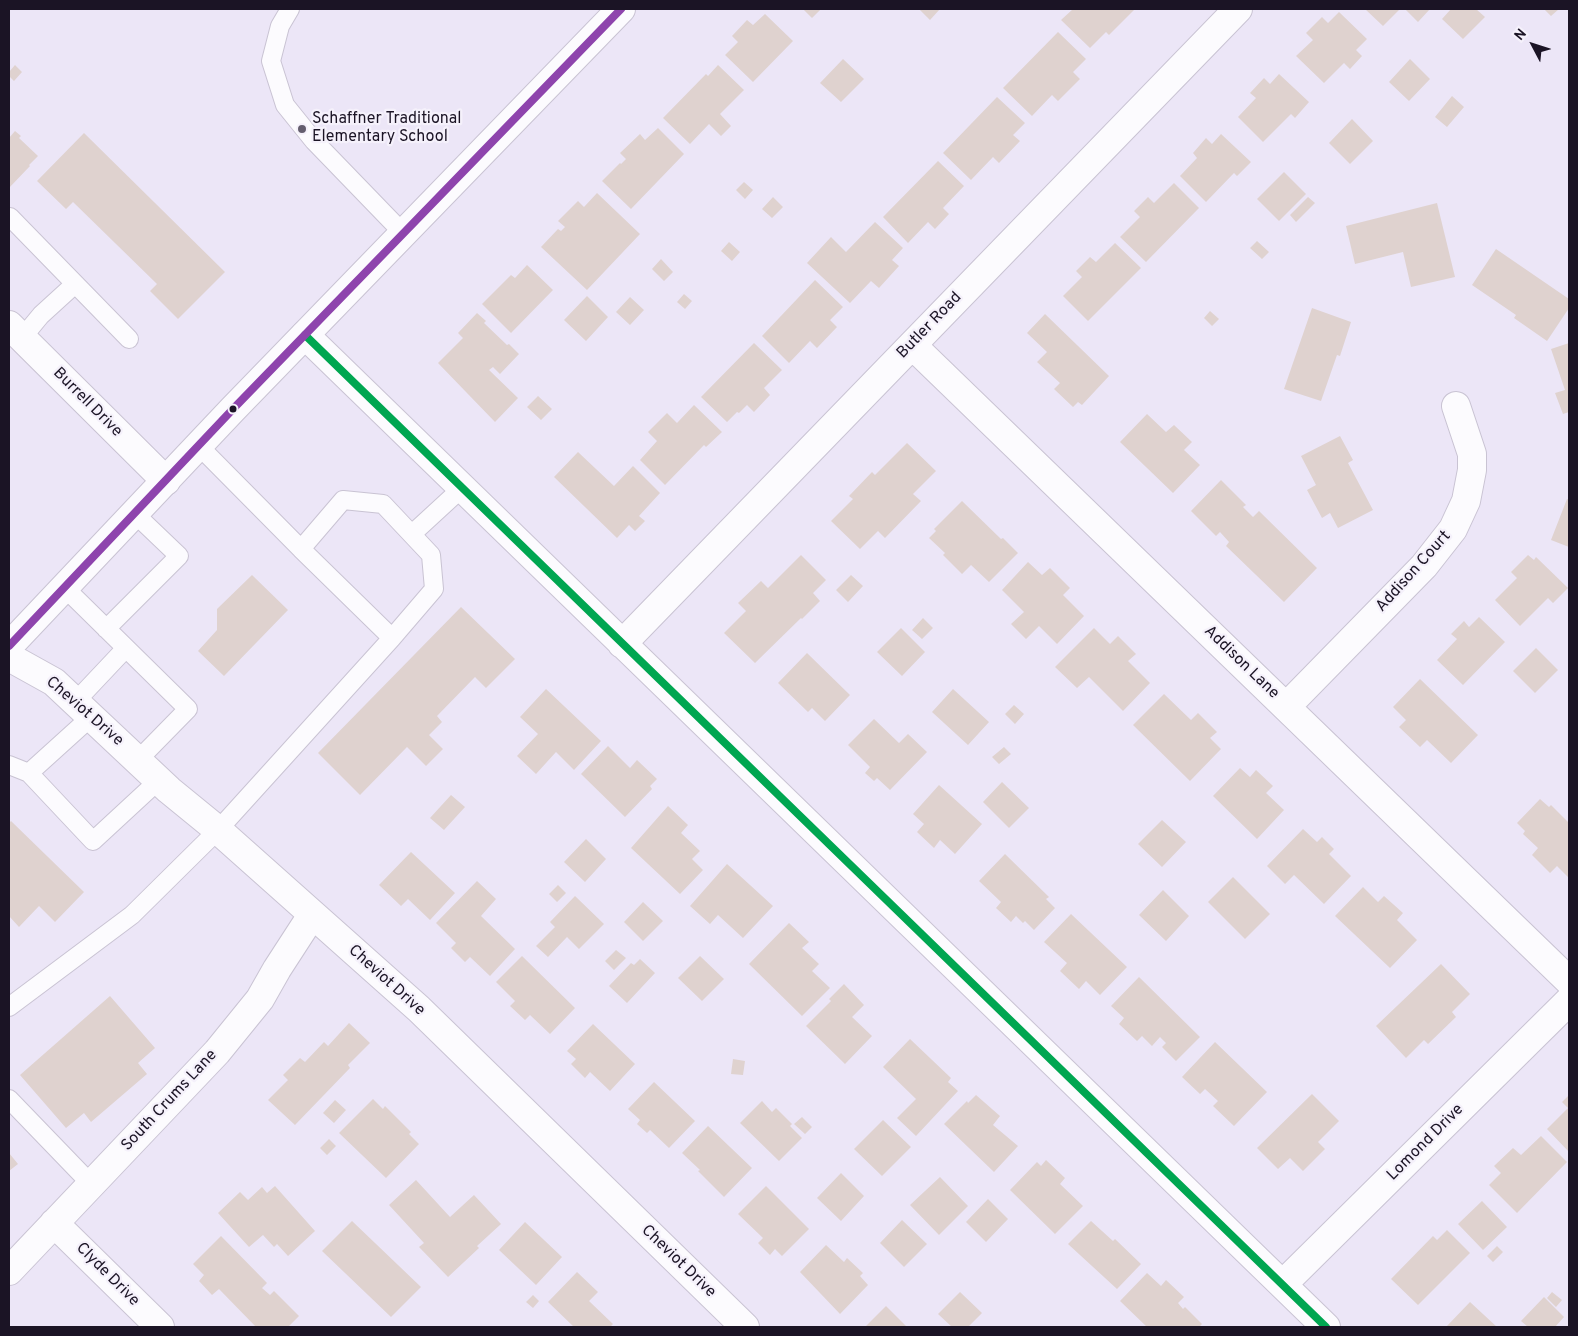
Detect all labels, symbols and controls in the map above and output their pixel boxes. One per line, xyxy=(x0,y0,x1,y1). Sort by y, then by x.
north arrow xyxy=(1508,20,1558,70)
text: N xyxy=(1511,26,1531,44)
place label: Schaffner Traditional Elementary School xyxy=(312,110,461,148)
marker: Schaffner Traditional Elementary School xyxy=(296,123,308,135)
street label: Butler Road xyxy=(893,289,967,363)
street label: Burrell Drive xyxy=(48,364,126,442)
unlabelled marker xyxy=(228,404,238,414)
street label: Addison Court xyxy=(1373,527,1455,617)
street label: Addison Lane xyxy=(1199,622,1283,704)
street label: Cheviot Drive xyxy=(41,673,127,751)
street label: Cheviot Drive xyxy=(344,942,428,1020)
street label: South Crums Lane xyxy=(118,1046,222,1156)
street label: Lomond Drive xyxy=(1384,1101,1468,1185)
street label: Cheviot Drive xyxy=(637,1222,719,1302)
street label: Clyde Drive xyxy=(71,1239,143,1311)

